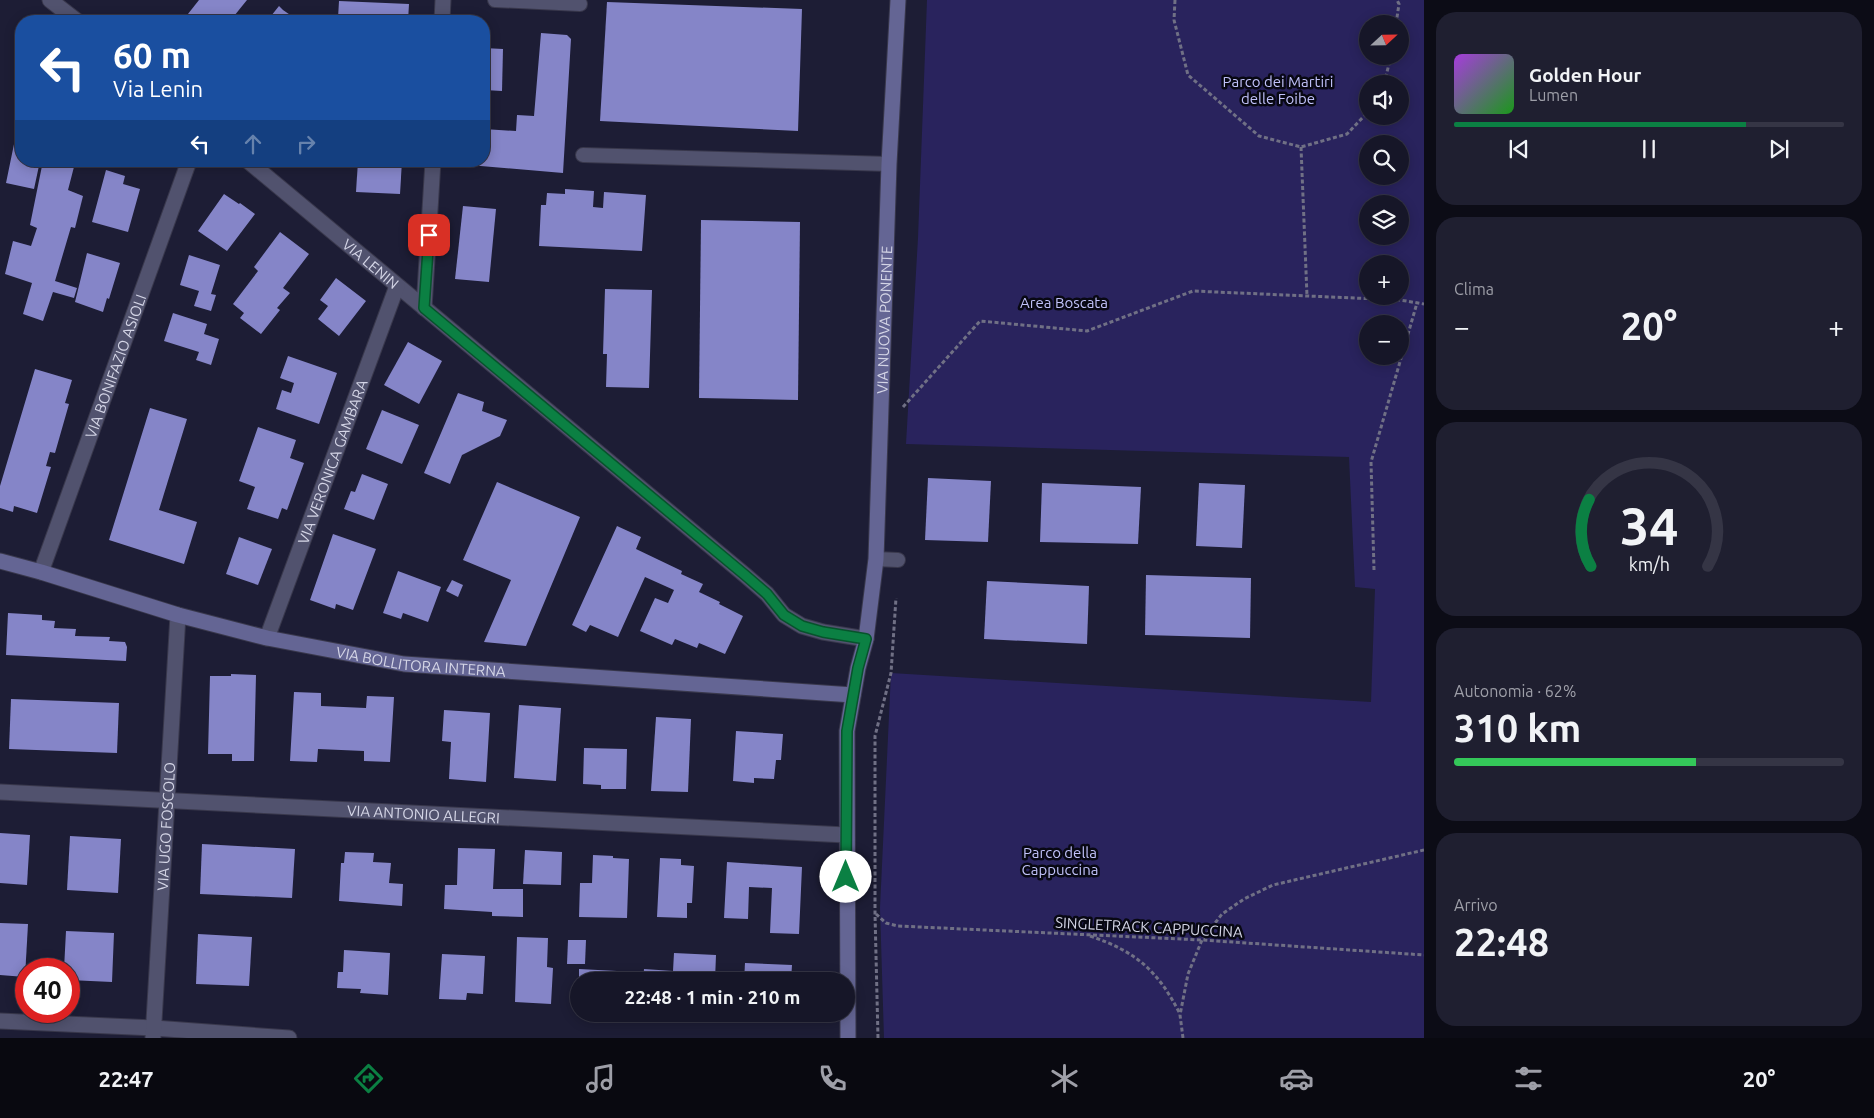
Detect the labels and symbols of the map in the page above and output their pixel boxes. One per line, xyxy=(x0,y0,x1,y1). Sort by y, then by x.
north arrow xyxy=(1359,15,1409,65)
park label: Parco dei Martiri delle Foibe xyxy=(1223,73,1333,107)
pin xyxy=(408,214,450,256)
street label: VIA LENIN xyxy=(339,235,402,292)
street label: VIA NUOVA PONENTE xyxy=(873,245,895,394)
street label: VIA BONIFAZIO ASIOLI xyxy=(81,292,149,440)
park label: Area Boscata xyxy=(1020,294,1108,311)
street label: VIA VERONICA GAMBARA xyxy=(294,377,370,546)
street label: VIA BOLLITORA INTERNA xyxy=(335,643,507,680)
street label: VIA UGO FOSCOLO xyxy=(153,762,178,891)
street label: VIA ANTONIO ALLEGRI xyxy=(347,801,500,826)
park label: Parco della Cappuccina xyxy=(1022,844,1098,878)
position arrow xyxy=(819,850,871,902)
street label: SINGLETRACK CAPPUCCINA xyxy=(1055,914,1244,940)
speed limit sign: 40 xyxy=(15,958,80,1023)

